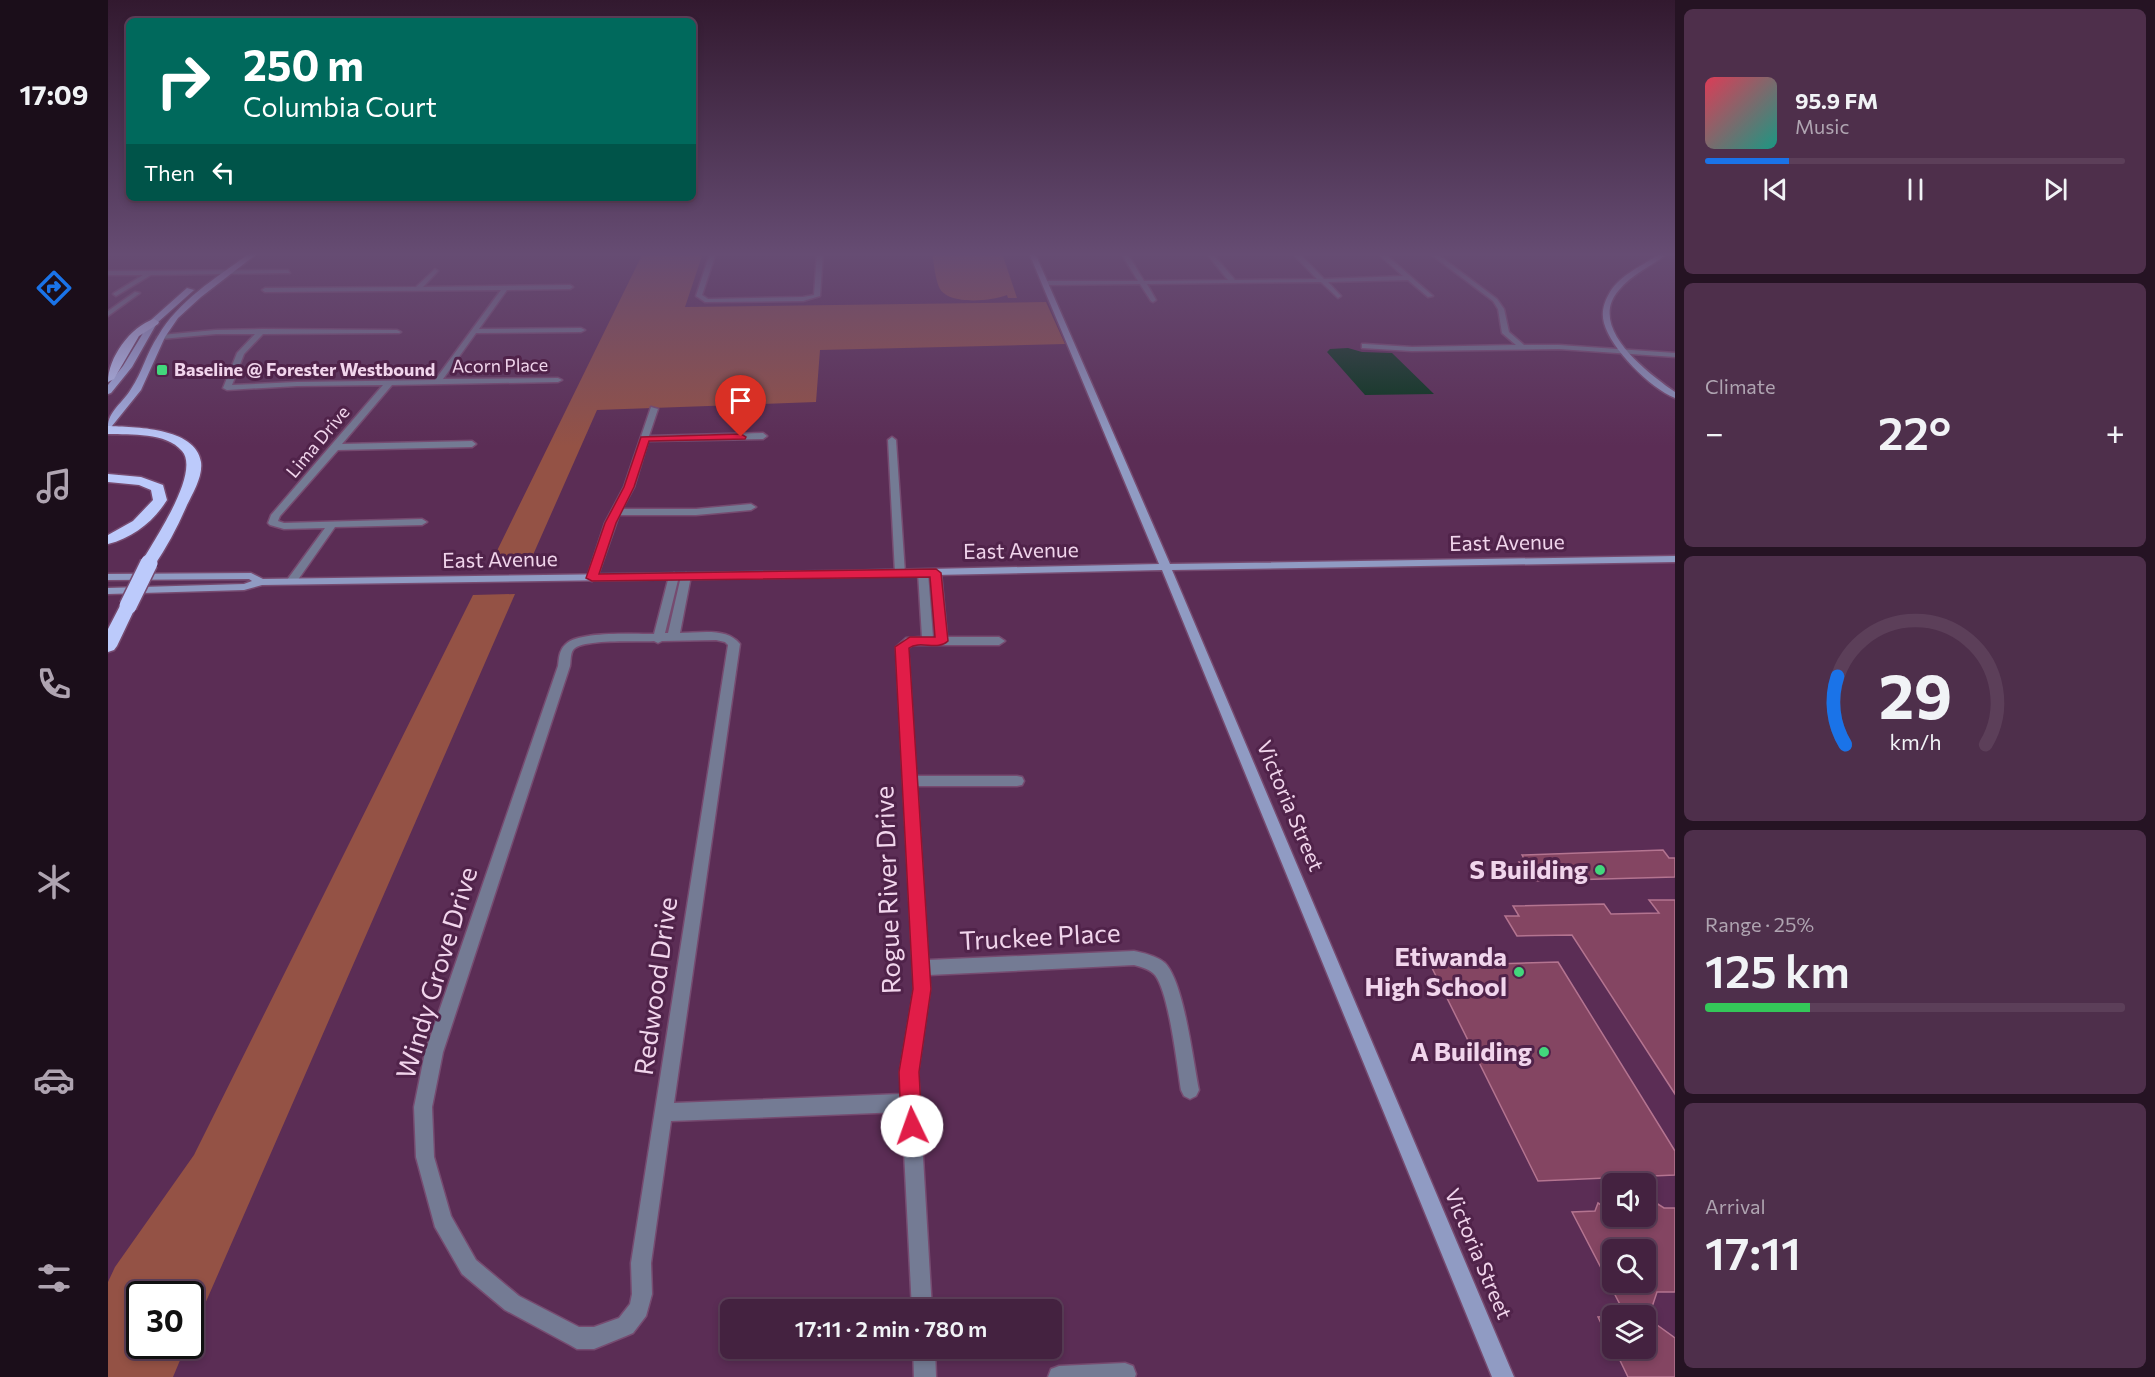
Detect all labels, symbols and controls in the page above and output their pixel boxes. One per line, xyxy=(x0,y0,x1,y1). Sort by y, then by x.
text: 250 m xyxy=(243,38,364,90)
icon: right xyxy=(144,42,222,120)
text: 17:09 xyxy=(20,78,88,111)
text: 95.9 FM xyxy=(1795,87,1878,114)
text: Columbia Court xyxy=(243,90,437,123)
text: Music xyxy=(1795,114,1849,138)
icon: left xyxy=(207,156,240,189)
text: Then xyxy=(144,159,195,186)
icon: previous xyxy=(1759,173,1792,206)
icon: pause xyxy=(1899,173,1932,206)
icon: next xyxy=(2039,173,2072,206)
icon: directions xyxy=(33,267,75,309)
street label: Acorn Place xyxy=(452,353,548,377)
place label: Baseline @ Forester Westbound xyxy=(174,358,435,380)
marker: Baseline @ Forester Westbound xyxy=(155,363,169,377)
text: Climate xyxy=(1705,374,1775,398)
pin xyxy=(715,375,766,437)
icon: arrive xyxy=(724,384,757,417)
street label: Lima Drive xyxy=(281,401,354,482)
text: 22° xyxy=(1878,404,1951,459)
text: − xyxy=(1705,411,1724,452)
text: + xyxy=(2106,411,2125,452)
icon: music xyxy=(33,465,75,507)
street label: East Avenue xyxy=(1449,528,1565,555)
street label: East Avenue xyxy=(963,536,1079,563)
street label: East Avenue xyxy=(442,545,558,572)
text: 29 xyxy=(1878,657,1952,733)
icon: phone xyxy=(33,663,75,705)
text: km/h xyxy=(1889,729,1941,755)
street label: Victoria Street xyxy=(1253,736,1330,874)
street label: Rogue River Drive xyxy=(867,785,906,995)
place label: S Building xyxy=(1469,853,1588,884)
icon: climate xyxy=(33,861,75,903)
street label: Windy Grove Drive xyxy=(389,863,483,1082)
marker: S Building xyxy=(1593,863,1607,877)
street label: Redwood Drive xyxy=(627,895,682,1077)
text: Range · 25% xyxy=(1705,912,1814,936)
street label: Truckee Place xyxy=(959,916,1121,955)
place label: Etiwanda High School xyxy=(1365,940,1507,1001)
text: 125 km xyxy=(1705,942,1850,997)
marker: Etiwanda High School xyxy=(1512,965,1526,979)
place label: A Building xyxy=(1410,1035,1532,1066)
marker: A Building xyxy=(1537,1045,1551,1059)
icon: car xyxy=(33,1059,75,1101)
position arrow xyxy=(880,1094,944,1158)
map controls xyxy=(1602,1173,1656,1359)
button: sound xyxy=(1602,1173,1656,1227)
street label: Victoria Street xyxy=(1441,1184,1518,1322)
text: Arrival xyxy=(1705,1194,1766,1218)
text: 17:11 xyxy=(1705,1224,1801,1279)
button: search xyxy=(1602,1239,1656,1293)
icon: filters xyxy=(33,1257,75,1299)
speed limit sign: 30 xyxy=(126,1281,204,1359)
button: layers xyxy=(1602,1305,1656,1359)
text: 17:11 · 2 min · 780 m xyxy=(795,1315,987,1342)

